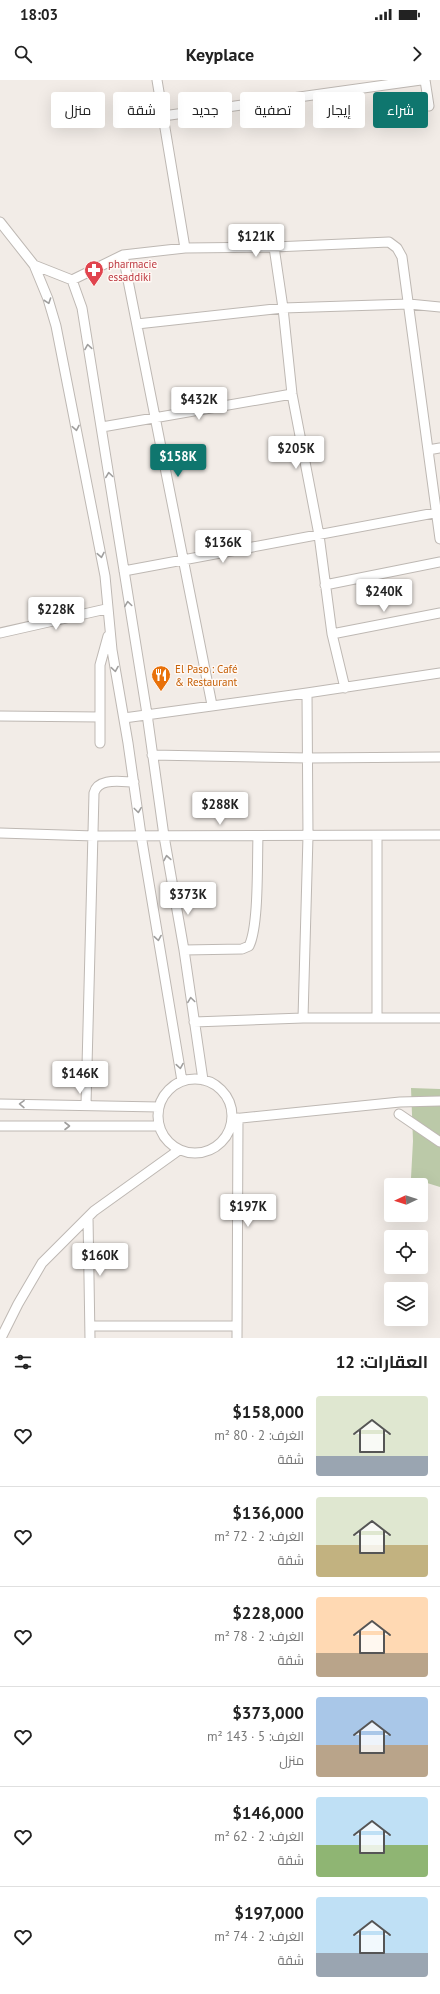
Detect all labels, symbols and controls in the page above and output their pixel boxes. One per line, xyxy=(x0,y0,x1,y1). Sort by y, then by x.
text: 18:03 xyxy=(20,5,58,24)
icon: search xyxy=(12,43,34,65)
text: Keyplace xyxy=(186,43,254,66)
icon: forward xyxy=(406,43,428,65)
chip: منزل xyxy=(51,92,105,128)
chip: شقة xyxy=(113,92,170,128)
chip: جديد xyxy=(178,92,232,128)
chip: تصفية xyxy=(240,92,305,128)
chip: إيجار xyxy=(313,92,365,128)
chip: شراء xyxy=(373,92,428,128)
pin: $121K xyxy=(228,224,284,258)
text: $121K xyxy=(237,228,275,245)
place label: pharmacie essaddiki xyxy=(108,257,157,284)
pharmacy icon: pharmacie essaddiki xyxy=(83,259,105,287)
one-way arrow xyxy=(44,297,52,304)
one-way arrow xyxy=(84,344,93,350)
pin: $432K xyxy=(171,387,227,421)
text: $432K xyxy=(180,391,218,408)
one-way arrow xyxy=(71,425,79,431)
pin: $205K xyxy=(268,436,324,470)
text: $205K xyxy=(277,440,315,457)
pin: $158K xyxy=(150,444,206,478)
text: $158K xyxy=(159,448,197,465)
one-way arrow xyxy=(105,472,114,478)
pin: $136K xyxy=(195,530,251,564)
text: $136K xyxy=(204,534,242,551)
one-way arrow xyxy=(96,552,104,558)
pin: $240K xyxy=(356,579,412,613)
text: $240K xyxy=(365,583,403,600)
pin: $228K xyxy=(28,597,84,631)
text: $228K xyxy=(37,601,75,618)
one-way arrow xyxy=(124,601,133,607)
place label: El Paso : Café & Restaurant xyxy=(175,662,238,689)
restaurant icon: El Paso : Café & Restaurant xyxy=(150,664,172,692)
one-way arrow xyxy=(110,666,118,672)
pin: $288K xyxy=(192,792,248,826)
text: $288K xyxy=(201,796,239,813)
one-way arrow xyxy=(133,807,142,813)
one-way arrow xyxy=(164,854,172,861)
pin: $373K xyxy=(160,882,216,916)
text: $373K xyxy=(169,886,207,903)
one-way arrow xyxy=(154,935,162,941)
one-way arrow xyxy=(187,997,196,1003)
pin: $146K xyxy=(52,1061,108,1095)
one-way arrow xyxy=(175,1063,184,1069)
text: $146K xyxy=(61,1065,99,1082)
one-way arrow xyxy=(19,1100,25,1108)
one-way arrow xyxy=(64,1122,70,1130)
north arrow xyxy=(384,1178,428,1222)
map controls xyxy=(384,1178,428,1326)
pin: $197K xyxy=(220,1194,276,1228)
text: $197K xyxy=(229,1198,267,1215)
button: locate xyxy=(384,1230,428,1274)
pin: $160K xyxy=(72,1243,128,1277)
text: $160K xyxy=(81,1247,119,1264)
button: layers xyxy=(384,1282,428,1326)
icon: filters xyxy=(12,1351,34,1373)
text: العقارات: 12 xyxy=(336,1351,428,1373)
text: $158,000 xyxy=(232,1401,304,1423)
icon: home xyxy=(348,1412,396,1460)
icon: heart xyxy=(12,1425,34,1447)
text: الغرف: 2 · 80 m² xyxy=(214,1427,304,1444)
text: شقة xyxy=(277,1451,304,1468)
text: $136,000 xyxy=(232,1502,304,1524)
icon: home xyxy=(348,1513,396,1561)
icon: heart xyxy=(12,1526,34,1548)
text: الغرف: 2 · 72 m² xyxy=(214,1528,304,1545)
text: شقة xyxy=(277,1552,304,1569)
text: $228,000 xyxy=(232,1602,304,1624)
icon: home xyxy=(348,1613,396,1661)
icon: heart xyxy=(12,1626,34,1648)
text: الغرف: 2 · 78 m² xyxy=(214,1628,304,1645)
text: شقة xyxy=(277,1652,304,1669)
text: $373,000 xyxy=(232,1702,304,1724)
icon: home xyxy=(348,1713,396,1761)
icon: heart xyxy=(12,1726,34,1748)
text: الغرف: 5 · 143 m² xyxy=(207,1728,304,1745)
text: منزل xyxy=(279,1752,304,1769)
text: $146,000 xyxy=(232,1802,304,1824)
icon: home xyxy=(348,1813,396,1861)
icon: heart xyxy=(12,1826,34,1848)
text: الغرف: 2 · 62 m² xyxy=(214,1828,304,1845)
text: شقة xyxy=(277,1852,304,1869)
text: $197,000 xyxy=(234,1902,304,1924)
icon: home xyxy=(348,1913,396,1961)
icon: heart xyxy=(12,1926,34,1948)
text: الغرف: 2 · 74 m² xyxy=(214,1928,304,1945)
text: شقة xyxy=(277,1952,304,1969)

